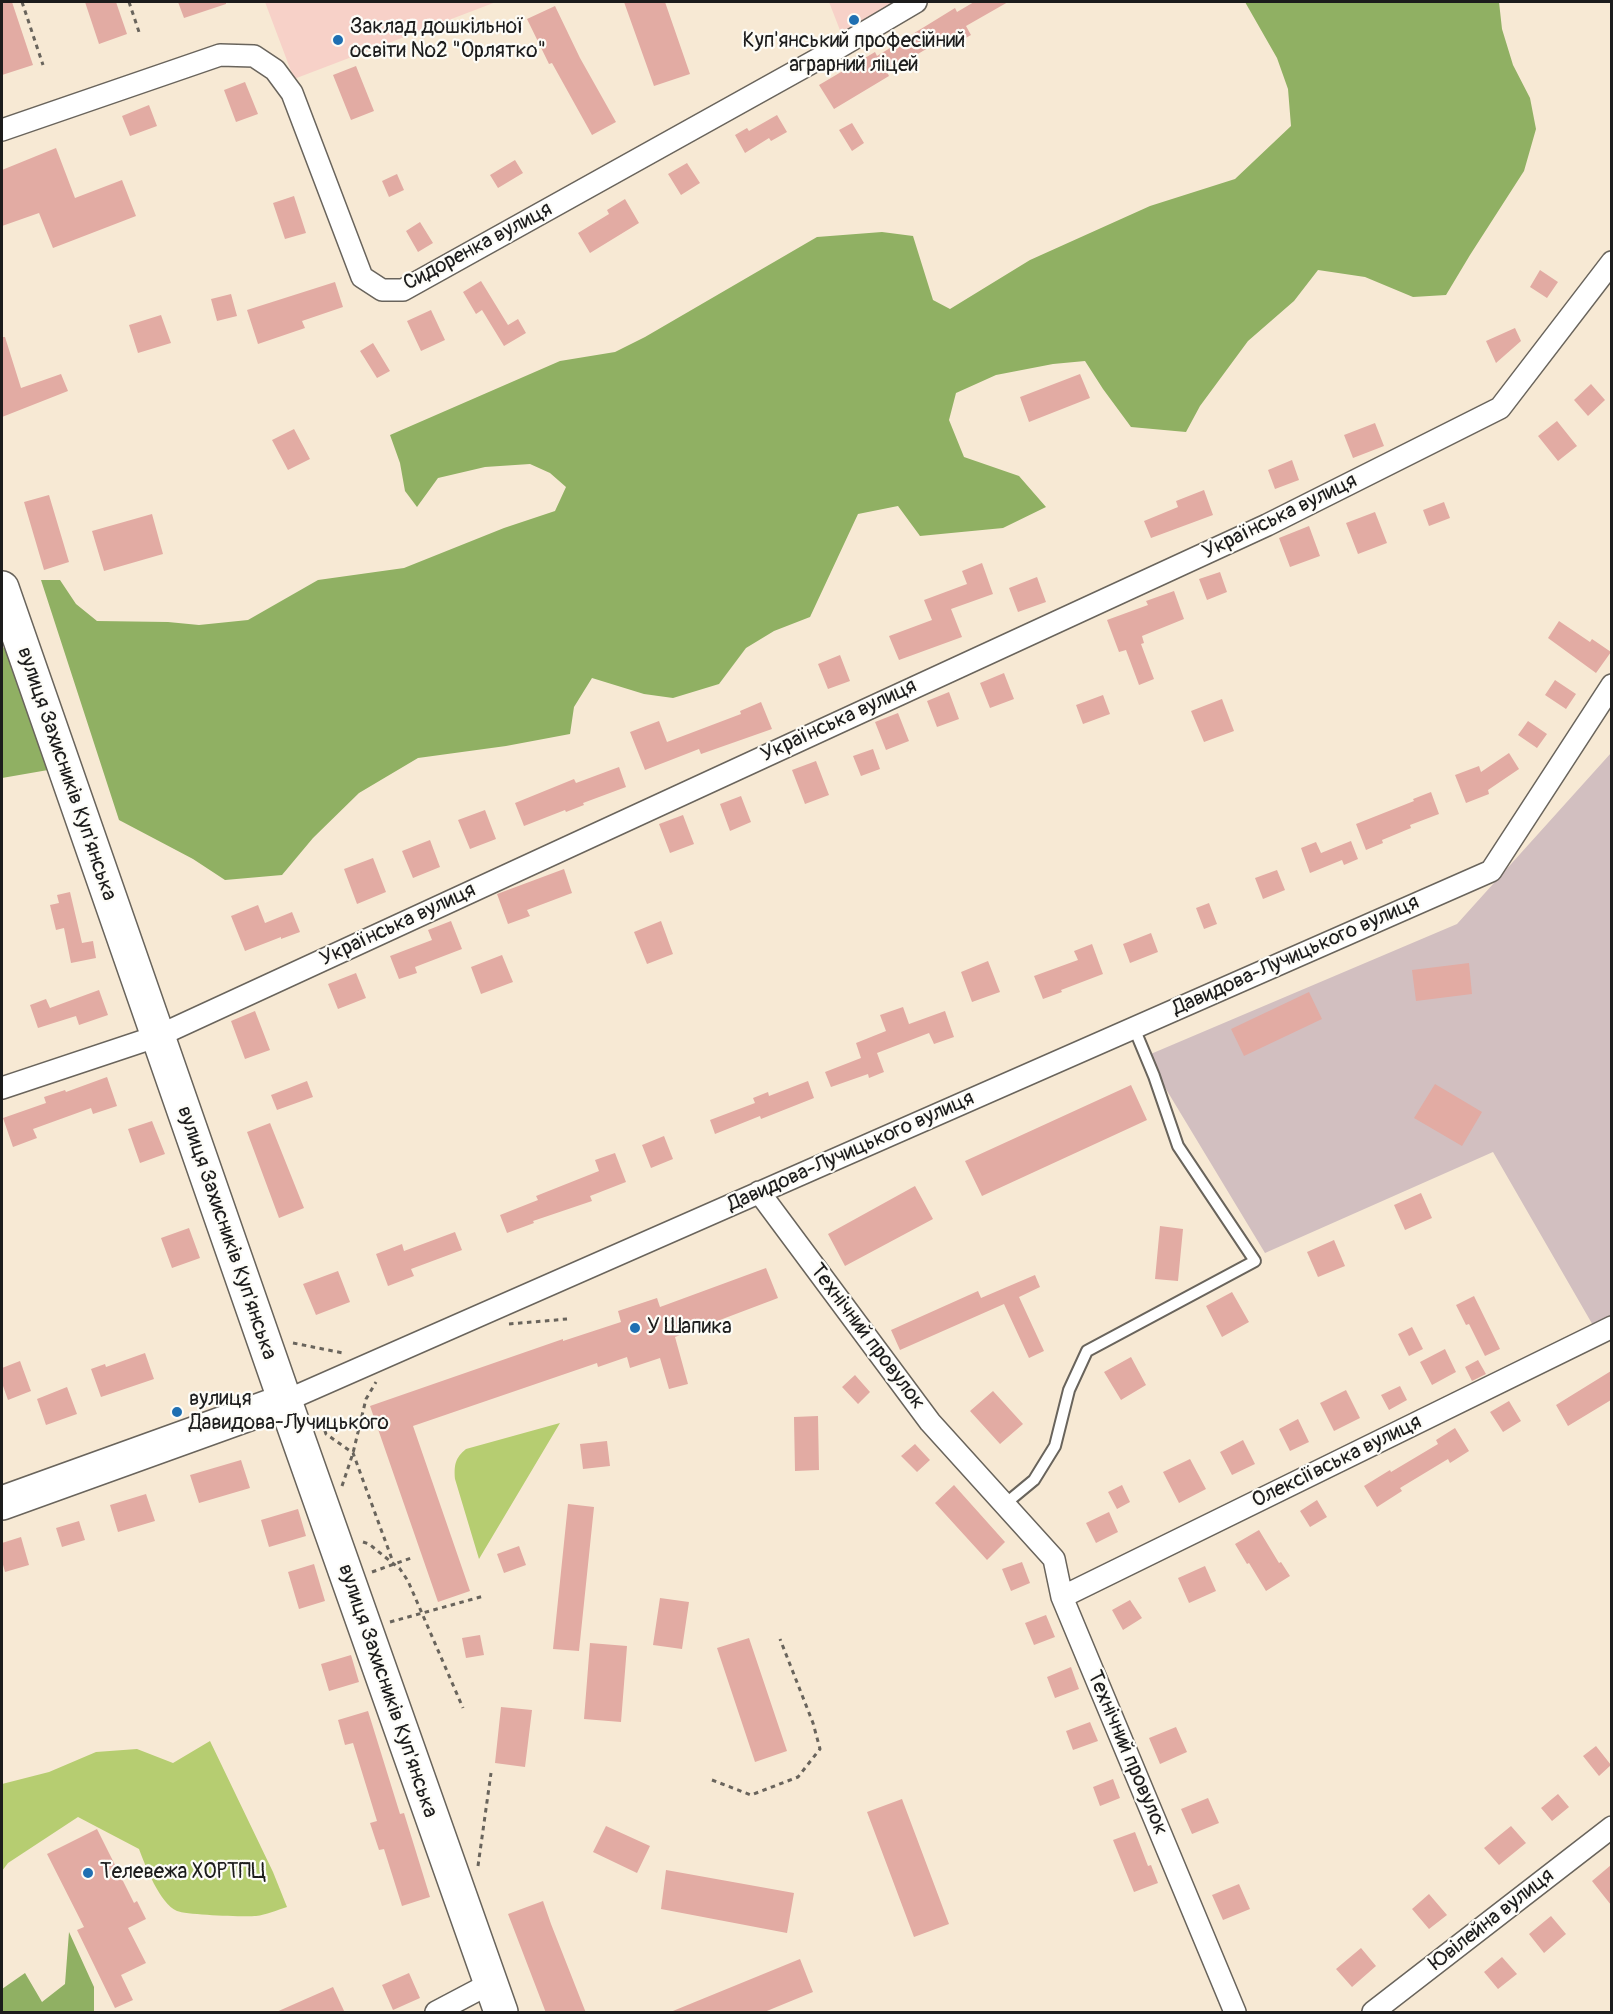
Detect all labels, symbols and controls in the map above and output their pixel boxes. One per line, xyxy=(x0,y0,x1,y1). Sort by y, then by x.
marker: Куп'янський професійний аграрний ліцей xyxy=(847,13,861,27)
place label: Заклад дошкільної освіти №2 "Орлятко" xyxy=(350,15,546,65)
place label: Куп'янський професійний аграрний ліцей xyxy=(743,29,965,79)
marker: Заклад дошкільної освіти №2 "Орлятко" xyxy=(331,33,345,47)
street label: Сидоренка вулиця xyxy=(399,197,557,297)
street label: Українська вулиця xyxy=(1199,469,1361,565)
street label: вулиця Захисників Куп'янська xyxy=(11,644,121,904)
street label: Українська вулиця xyxy=(757,674,921,768)
street label: Українська вулиця xyxy=(316,878,480,972)
street label: Давидова-Лучицького вулиця xyxy=(1169,890,1423,1022)
street label: Давидова-Лучицького вулиця xyxy=(724,1086,978,1218)
street label: вулиця Захисників Куп'янська xyxy=(171,1103,281,1363)
street label: Технічний провулок xyxy=(804,1259,930,1415)
place label: У Шапика xyxy=(647,1315,732,1341)
marker: У Шапика xyxy=(628,1321,642,1335)
place label: вулиця Давидова-Лучицького xyxy=(189,1387,389,1437)
marker: вулиця Давидова-Лучицького xyxy=(170,1405,184,1419)
street label: Олексіївська вулиця xyxy=(1248,1410,1426,1514)
street label: вулиця Захисників Куп'янська xyxy=(332,1561,442,1821)
street label: Технічний провулок xyxy=(1081,1667,1173,1839)
place label: Телевежа ХОРТПЦ xyxy=(100,1860,266,1886)
street label: Ювілейна вулиця xyxy=(1425,1864,1559,1976)
marker: Телевежа ХОРТПЦ xyxy=(81,1866,95,1880)

